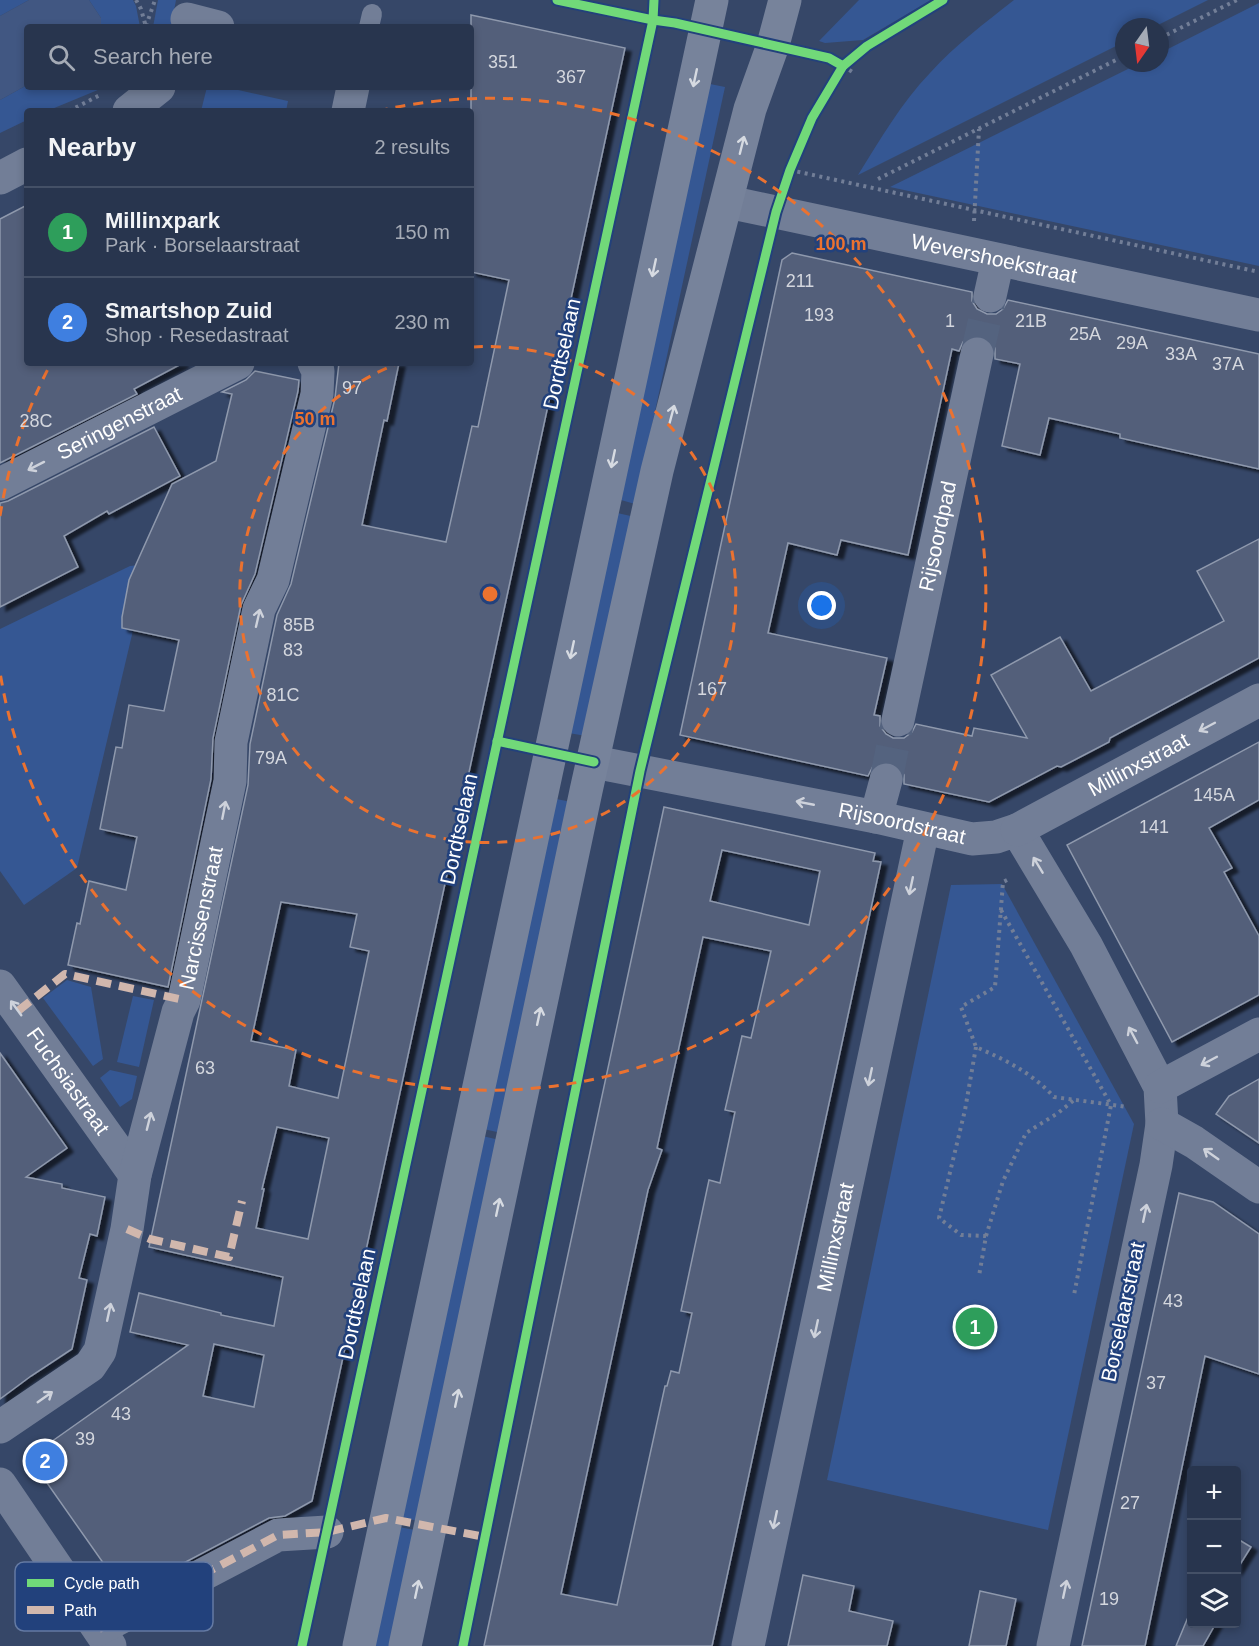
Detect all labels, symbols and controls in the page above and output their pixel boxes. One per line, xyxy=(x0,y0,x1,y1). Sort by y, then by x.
north arrow xyxy=(1115,18,1169,72)
search box xyxy=(24,24,474,90)
icon: search xyxy=(45,41,78,74)
text: Search here xyxy=(93,44,213,69)
house number: 351 xyxy=(488,52,518,72)
house number: 367 xyxy=(556,67,586,87)
one-way arrow xyxy=(689,67,700,87)
text: Nearby xyxy=(48,132,136,162)
text: 2 results xyxy=(374,136,450,158)
one-way arrow xyxy=(736,136,748,155)
text: Millinxpark xyxy=(105,208,220,233)
text: 1 xyxy=(62,221,73,243)
text: 150 m xyxy=(394,221,450,243)
street label: Wevershoekstraat xyxy=(909,229,1079,287)
text: Park · Borselaarstraat xyxy=(105,234,300,256)
text: 100 m xyxy=(815,234,867,254)
one-way arrow xyxy=(648,258,659,278)
house number: 211 xyxy=(786,271,814,291)
street label: Dordtselaan xyxy=(538,296,585,412)
text: Smartshop Zuid xyxy=(105,298,272,323)
house number: 193 xyxy=(804,305,834,325)
text: 2 xyxy=(62,311,73,333)
text: 230 m xyxy=(394,311,450,333)
house number: 1 xyxy=(945,311,955,331)
house number: 21B xyxy=(1015,311,1047,331)
text: Shop · Resedastraat xyxy=(105,324,288,346)
house number: 25A xyxy=(1069,324,1101,344)
house number: 29A xyxy=(1116,333,1148,353)
house number: 33A xyxy=(1165,344,1197,364)
house number: 37A xyxy=(1212,354,1244,374)
house number: 97 xyxy=(342,378,362,398)
street label: Seringenstraat xyxy=(53,382,185,464)
one-way arrow xyxy=(667,405,678,424)
text: 50 m xyxy=(294,409,336,429)
house number: 28C xyxy=(19,411,53,431)
one-way arrow xyxy=(607,449,618,468)
one-way arrow xyxy=(28,460,45,472)
street label: Rijsoordpad xyxy=(914,479,960,593)
centre of rings xyxy=(480,584,500,604)
your location xyxy=(807,591,836,620)
one-way arrow xyxy=(252,609,264,628)
house number: 85B xyxy=(283,615,315,635)
house number: 83 xyxy=(283,640,303,660)
one-way arrow xyxy=(566,640,578,659)
house number: 167 xyxy=(697,679,727,699)
house number: 81C xyxy=(266,685,300,705)
one-way arrow xyxy=(1199,722,1217,734)
street label: Millinxstraat xyxy=(1084,728,1193,801)
house number: 79A xyxy=(255,748,287,768)
street label: Dordtselaan xyxy=(435,771,482,887)
house number: 145A xyxy=(1193,785,1235,805)
one-way arrow xyxy=(796,797,815,808)
street label: Rijsoordstraat xyxy=(836,798,968,848)
one-way arrow xyxy=(219,800,230,820)
house number: 141 xyxy=(1139,817,1169,837)
street label: Narcissenstraat xyxy=(174,844,227,992)
one-way arrow xyxy=(1031,857,1043,874)
one-way arrow xyxy=(905,876,916,895)
one-way arrow xyxy=(10,1001,22,1017)
one-way arrow xyxy=(533,1007,545,1026)
street label: Fuchsiastraat xyxy=(22,1023,115,1139)
one-way arrow xyxy=(1127,1027,1138,1045)
one-way arrow xyxy=(1201,1056,1219,1067)
house number: 63 xyxy=(195,1058,215,1078)
one-way arrow xyxy=(864,1066,875,1086)
one-way arrow xyxy=(144,1112,156,1131)
one-way arrow xyxy=(1204,1148,1220,1160)
street label: Millinxstraat xyxy=(812,1180,858,1294)
one-way arrow xyxy=(493,1198,504,1217)
one-way arrow xyxy=(1140,1204,1151,1223)
street label: Borselaarstraat xyxy=(1096,1240,1149,1384)
street label: Dordtselaan xyxy=(333,1246,380,1362)
house number: 43 xyxy=(1163,1291,1183,1311)
one-way arrow xyxy=(104,1303,115,1322)
pin: 1 xyxy=(956,1304,994,1350)
one-way arrow xyxy=(810,1319,821,1338)
house number: 37 xyxy=(1146,1373,1166,1393)
one-way arrow xyxy=(452,1389,464,1408)
one-way arrow xyxy=(37,1391,53,1403)
house number: 43 xyxy=(111,1404,131,1424)
house number: 39 xyxy=(75,1429,95,1449)
pin: 2 xyxy=(26,1438,64,1484)
map controls xyxy=(1187,1466,1241,1628)
button: + xyxy=(1187,1466,1241,1520)
house number: 27 xyxy=(1120,1493,1140,1513)
one-way arrow xyxy=(769,1509,780,1529)
button: − xyxy=(1187,1520,1241,1574)
legend xyxy=(15,1562,213,1631)
button: layers xyxy=(1187,1574,1241,1628)
text: Cycle path xyxy=(64,1575,140,1592)
one-way arrow xyxy=(412,1579,423,1599)
one-way arrow xyxy=(1060,1579,1071,1599)
house number: 19 xyxy=(1099,1589,1119,1609)
text: Path xyxy=(64,1602,97,1619)

